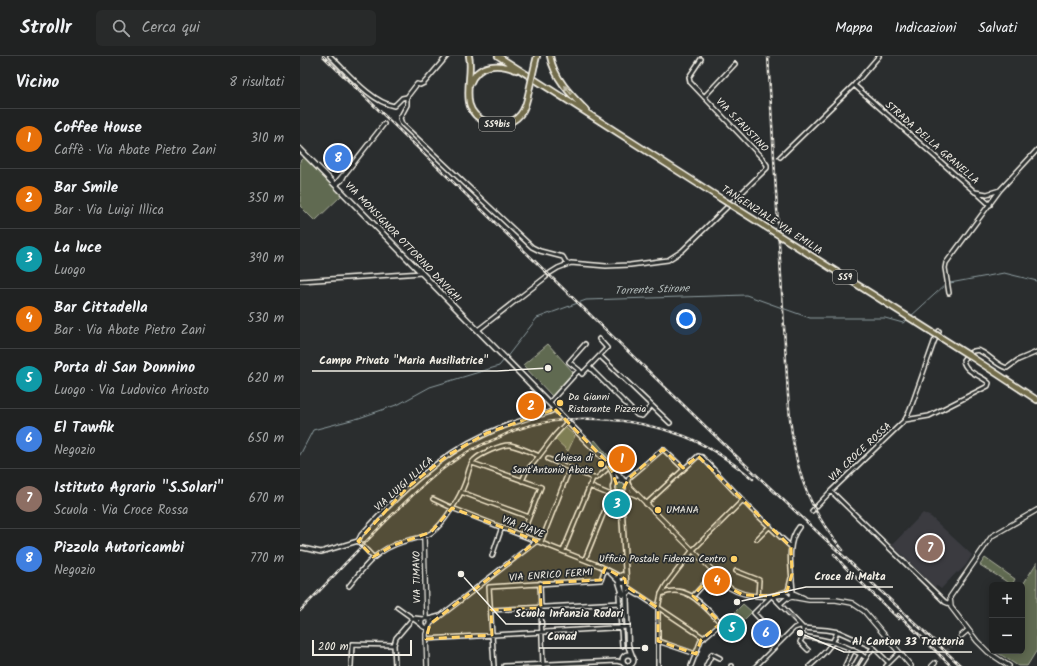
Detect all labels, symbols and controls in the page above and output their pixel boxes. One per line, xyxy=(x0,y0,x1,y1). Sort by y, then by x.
search box xyxy=(96,10,376,46)
text: Strollr xyxy=(20,13,72,43)
text: Cerca qui xyxy=(142,16,200,40)
icon: search xyxy=(110,17,132,39)
text: Mappa xyxy=(835,17,873,39)
text: Indicazioni xyxy=(895,17,956,39)
text: Salvati xyxy=(978,17,1017,39)
text: Vicino xyxy=(16,69,59,96)
text: 8 risultati xyxy=(229,72,284,93)
one-way arrow xyxy=(564,85,572,95)
street label: VIA S.FAUSTINO xyxy=(712,94,772,156)
street label: STRADA DELLA GRANELLA xyxy=(881,98,983,188)
text: Coffee House xyxy=(54,116,142,140)
road number: SS9bis xyxy=(479,117,515,131)
text: 1 xyxy=(27,128,31,149)
text: 310 m xyxy=(250,128,284,149)
text: Caffè · Via Abate Pietro Zani xyxy=(54,140,216,161)
pin: 8 xyxy=(325,143,351,173)
text: Bar Smile xyxy=(54,176,118,200)
street label: VIA MONSIGNOR OTTORINO DAVIGHI xyxy=(341,178,465,306)
street label: TANGENZIALE VIA EMILIA xyxy=(718,181,826,259)
text: 2 xyxy=(25,188,33,209)
text: 350 m xyxy=(248,188,284,209)
text: Bar · Via Luigi Illica xyxy=(54,200,164,221)
text: La luce xyxy=(54,236,102,260)
text: 3 xyxy=(25,248,33,269)
text: 390 m xyxy=(248,248,284,269)
text: Luogo xyxy=(54,260,85,281)
road number: SS9 xyxy=(833,270,857,284)
water label: Torrente Stirone xyxy=(614,280,691,300)
text: Bar Cittadella xyxy=(54,296,148,320)
text: 4 xyxy=(25,308,33,329)
text: 530 m xyxy=(248,308,284,329)
your location xyxy=(676,309,696,329)
text: Bar · Via Abate Pietro Zani xyxy=(54,320,205,341)
callout: Campo Privato "Maria Ausiliatrice" xyxy=(312,348,497,371)
text: Campo Privato "Maria Ausiliatrice" xyxy=(319,352,489,370)
text: Porta di San Donnino xyxy=(54,356,195,380)
text: 5 xyxy=(26,368,32,389)
text: 620 m xyxy=(247,368,284,389)
text: Luogo · Via Ludovico Ariosto xyxy=(54,380,209,401)
place label: Da Gianni Ristorante Pizzeria xyxy=(568,389,646,417)
pin: 2 xyxy=(518,391,544,421)
marker: Da Gianni Ristorante Pizzeria xyxy=(555,398,565,408)
text: El Tawfik xyxy=(54,416,114,440)
street label: VIA CROCE ROSSA xyxy=(825,419,895,485)
text: 6 xyxy=(25,428,33,449)
text: 650 m xyxy=(248,428,284,449)
text: Negozio xyxy=(54,440,95,461)
pin: 1 xyxy=(609,444,635,474)
place label: Chiesa di Sant'Antonio Abate xyxy=(512,450,594,478)
street label: VIA LUIGI ILLICA xyxy=(371,453,437,515)
marker: Chiesa di Sant'Antonio Abate xyxy=(596,459,606,469)
one-way arrow xyxy=(639,461,650,470)
text: Istituto Agrario "S.Solari" xyxy=(54,476,224,500)
text: 7 xyxy=(26,488,32,509)
text: 670 m xyxy=(249,488,284,509)
pin: 3 xyxy=(604,489,630,519)
text: Scuola · Via Croce Rossa xyxy=(54,500,188,521)
place label: UMANA xyxy=(666,502,699,518)
marker: UMANA xyxy=(653,505,663,515)
street label: VIA PIAVE xyxy=(499,512,548,543)
one-way arrow xyxy=(712,521,722,531)
pin: 7 xyxy=(917,533,943,563)
text: Pizzola Autoricambi xyxy=(54,536,184,560)
text: 8 xyxy=(25,548,33,569)
text: 770 m xyxy=(250,548,284,569)
street label: VIA TIMAVO xyxy=(409,551,425,603)
place label: Ufficio Postale Fidenza Centro xyxy=(599,551,726,567)
one-way arrow xyxy=(512,552,523,560)
marker: Ufficio Postale Fidenza Centro xyxy=(729,554,739,564)
text: Negozio xyxy=(54,560,95,581)
street label: VIA ENRICO FERMI xyxy=(508,564,594,586)
callout: Croce di Malta xyxy=(806,564,893,587)
pin: 4 xyxy=(704,566,730,596)
text: Croce di Malta xyxy=(814,568,886,586)
map controls xyxy=(989,582,1025,654)
button: + xyxy=(989,582,1025,618)
callout: Scuola Infanzia Rodari xyxy=(506,601,631,624)
text: Scuola Infanzia Rodari xyxy=(515,605,624,623)
one-way arrow xyxy=(786,610,795,620)
pin: 5 xyxy=(719,613,745,643)
one-way arrow xyxy=(655,616,661,629)
pin: 6 xyxy=(753,618,779,648)
button: − xyxy=(989,618,1025,654)
callout: Conad xyxy=(539,625,585,648)
text: Conad xyxy=(547,628,578,646)
callout: Al Canton 33 Trattoria xyxy=(844,629,972,652)
text: Al Canton 33 Trattoria xyxy=(852,633,964,651)
scale bar xyxy=(312,638,412,657)
text: 200 m xyxy=(318,638,349,656)

